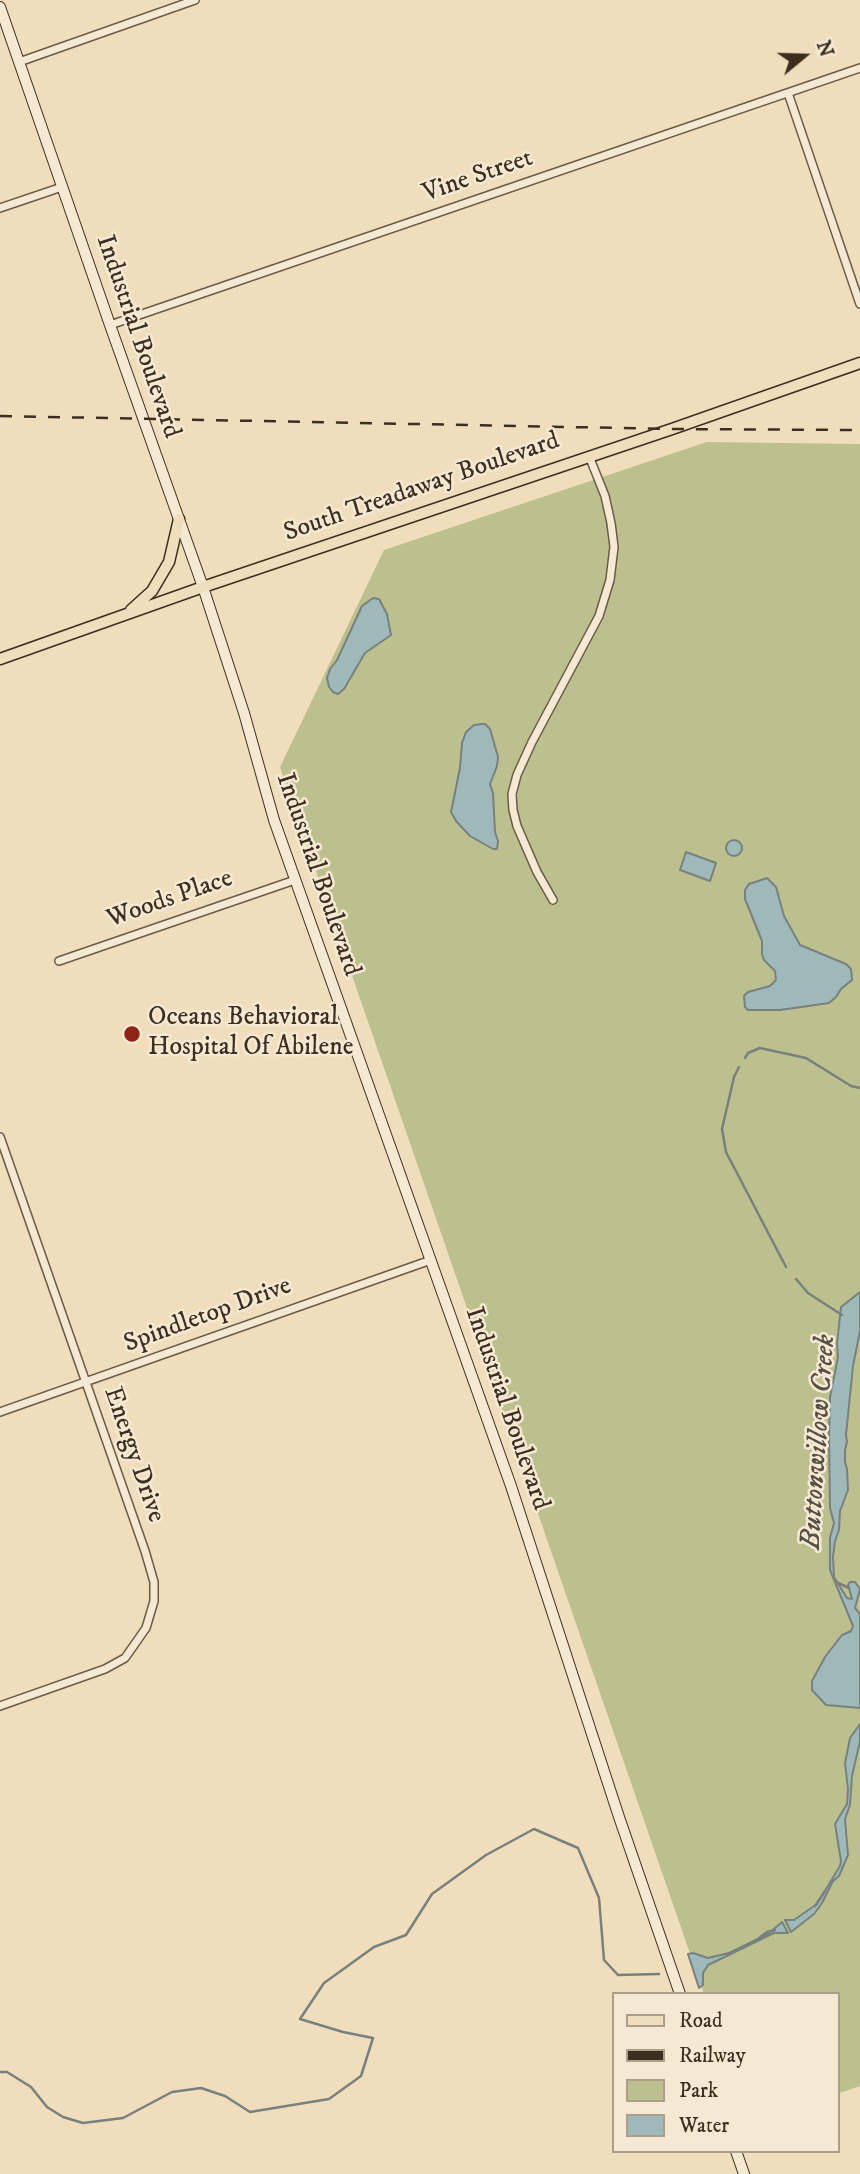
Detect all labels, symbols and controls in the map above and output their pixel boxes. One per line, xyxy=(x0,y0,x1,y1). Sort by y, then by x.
north arrow xyxy=(769,21,839,91)
text: N xyxy=(811,38,838,60)
street label: Vine Street xyxy=(419,144,537,210)
street label: Industrial Boulevard xyxy=(88,231,186,443)
street label: South Treadaway Boulevard xyxy=(280,426,564,550)
street label: Industrial Boulevard xyxy=(268,769,366,981)
street label: Woods Place xyxy=(103,864,237,936)
place label: Oceans Behavioral Hospital Of Abilene xyxy=(148,1003,354,1064)
marker: Oceans Behavioral Hospital Of Abilene xyxy=(122,1024,142,1044)
street label: Spindletop Drive xyxy=(120,1271,296,1361)
street label: Industrial Boulevard xyxy=(457,1303,555,1515)
water label: Buttonwillow Creek xyxy=(796,1334,844,1550)
street label: Energy Drive xyxy=(95,1383,171,1527)
legend xyxy=(612,1992,839,2153)
text: Road xyxy=(679,2008,723,2034)
text: Railway xyxy=(679,2043,746,2069)
text: Park xyxy=(679,2078,718,2104)
text: Water xyxy=(679,2113,729,2139)

